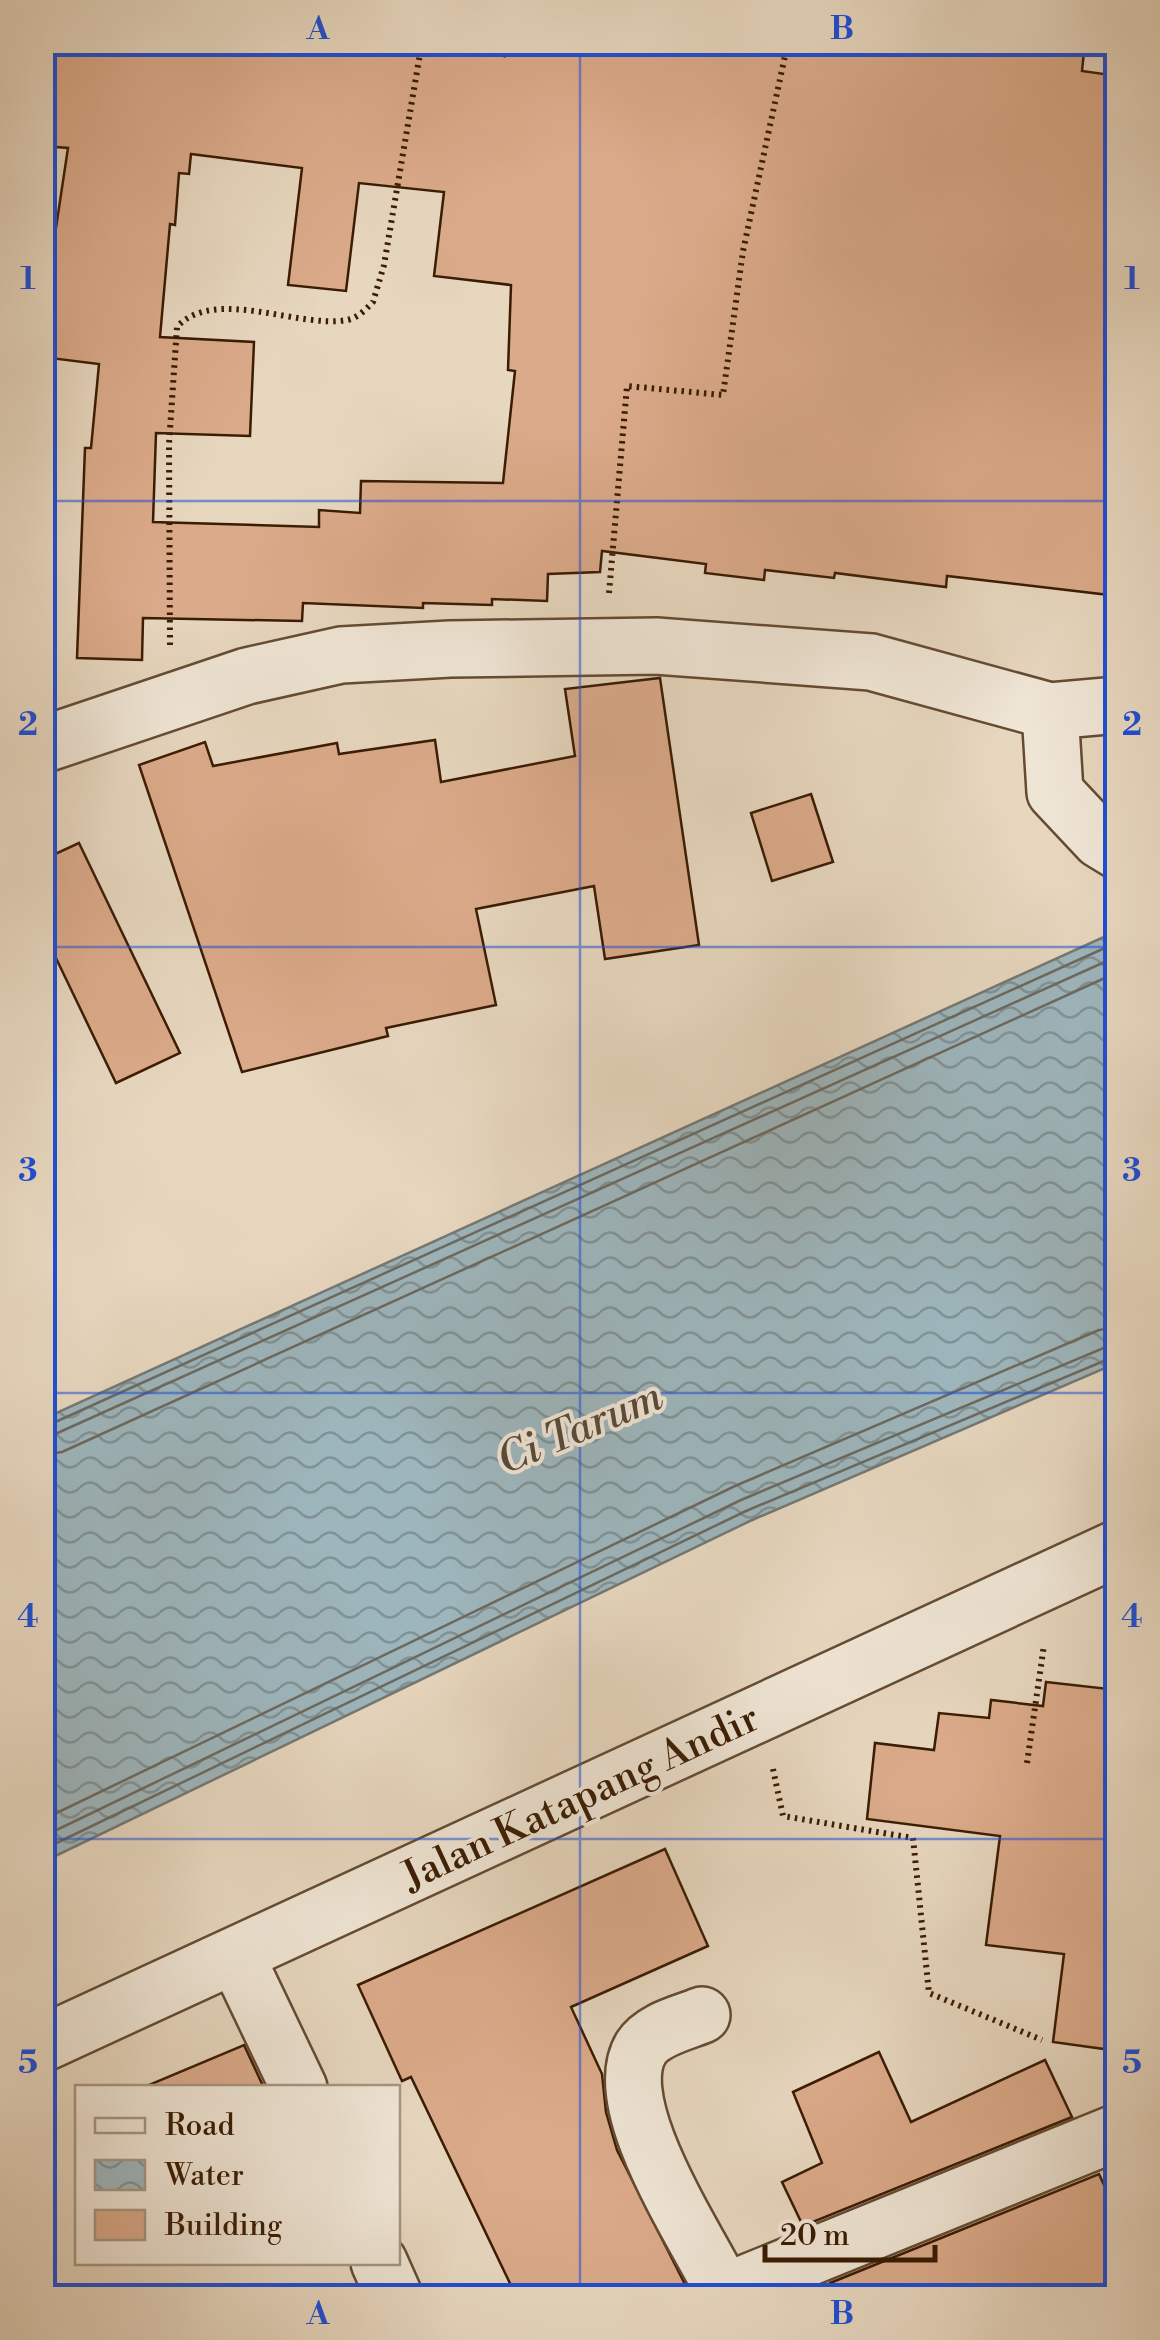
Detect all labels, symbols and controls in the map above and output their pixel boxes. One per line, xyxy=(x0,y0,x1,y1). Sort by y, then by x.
text: A xyxy=(306,9,331,49)
text: B xyxy=(830,9,854,49)
text: 1 xyxy=(20,259,36,299)
text: 1 xyxy=(1124,259,1140,299)
text: 2 xyxy=(18,705,38,745)
text: 2 xyxy=(1122,705,1142,745)
text: 3 xyxy=(18,1151,38,1191)
text: 3 xyxy=(1122,1151,1142,1191)
water label: Ci Tarum xyxy=(489,1370,671,1487)
text: 4 xyxy=(17,1597,39,1637)
text: 4 xyxy=(1121,1597,1143,1637)
street label: Jalan Katapang Andir xyxy=(393,1693,768,1904)
text: 5 xyxy=(18,2043,38,2083)
text: 5 xyxy=(1122,2043,1142,2083)
legend xyxy=(75,2085,400,2265)
text: Road xyxy=(165,2107,235,2145)
text: Water xyxy=(164,2157,244,2195)
scale bar xyxy=(765,2200,935,2262)
text: Building xyxy=(164,2207,283,2245)
text: 20 m xyxy=(780,2217,849,2255)
text: A xyxy=(306,2294,331,2334)
text: B xyxy=(830,2294,854,2334)

